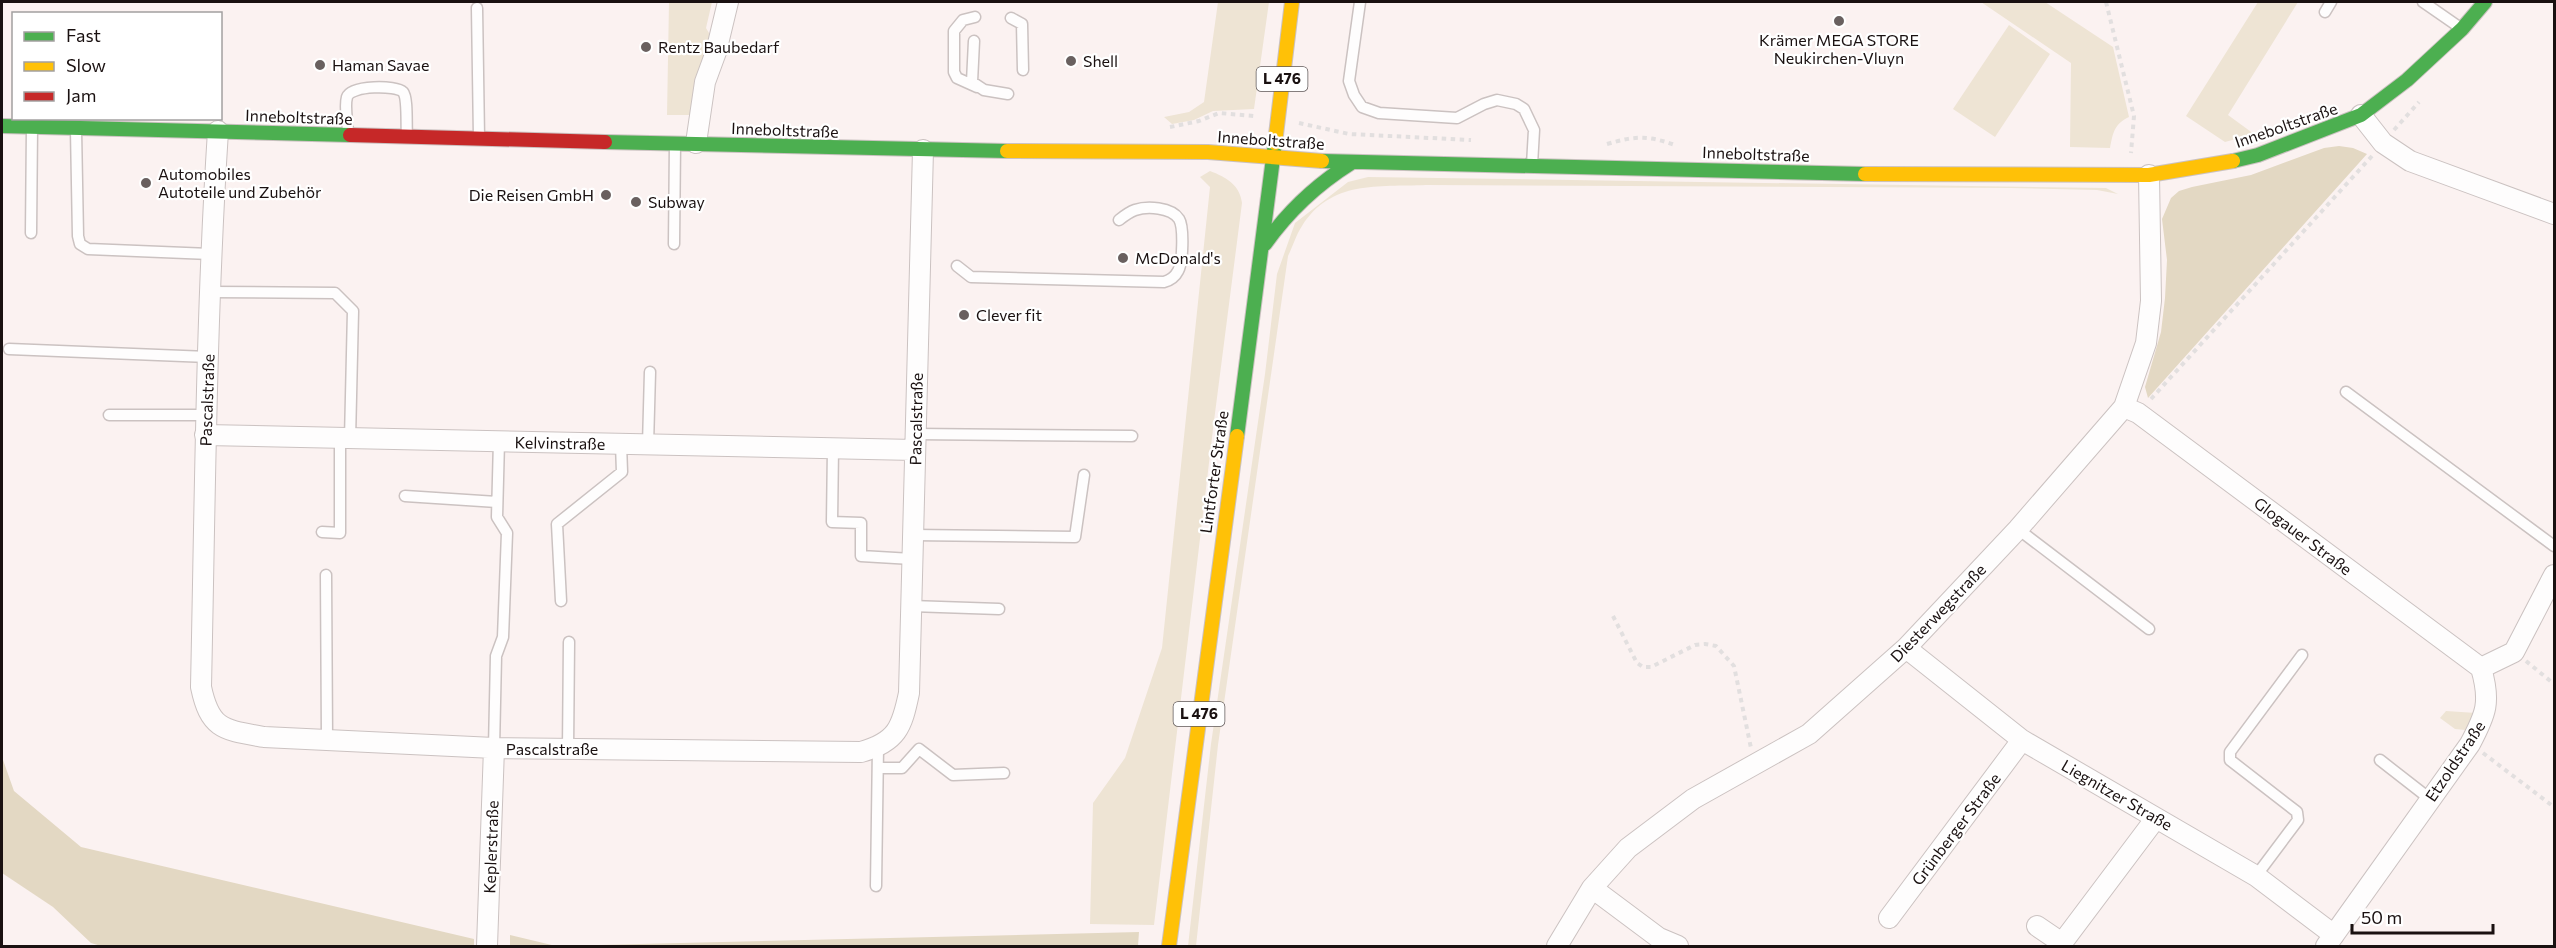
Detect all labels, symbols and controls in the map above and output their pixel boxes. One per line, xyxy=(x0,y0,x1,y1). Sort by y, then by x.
legend xyxy=(12,12,222,120)
marker: Krämer MEGA STORE Neukirchen-Vluyn xyxy=(1832,14,1846,28)
text: Fast xyxy=(66,24,101,46)
place label: Krämer MEGA STORE Neukirchen-Vluyn xyxy=(1759,30,1919,67)
place label: Rentz Baubedarf xyxy=(658,37,780,56)
marker: Rentz Baubedarf xyxy=(639,40,653,54)
place label: Shell xyxy=(1083,51,1118,70)
text: Slow xyxy=(66,54,106,76)
marker: Shell xyxy=(1064,54,1078,68)
place label: Haman Savae xyxy=(332,55,429,74)
marker: Haman Savae xyxy=(313,58,327,72)
road number: L 476 xyxy=(1256,67,1308,91)
text: Jam xyxy=(66,84,96,106)
street label: Inneboltstraße xyxy=(2232,98,2340,151)
street label: Inneboltstraße xyxy=(245,105,353,128)
street label: Inneboltstraße xyxy=(731,118,839,141)
street label: Inneboltstraße xyxy=(1217,126,1325,153)
street label: Inneboltstraße xyxy=(1702,142,1810,165)
place label: Automobiles Autoteile und Zubehör xyxy=(158,164,322,201)
marker: Automobiles Autoteile und Zubehör xyxy=(139,176,153,190)
place label: Die Reisen GmbH xyxy=(469,185,594,204)
marker: Die Reisen GmbH xyxy=(599,188,613,202)
place label: Subway xyxy=(648,192,705,211)
marker: Subway xyxy=(629,195,643,209)
place label: McDonald's xyxy=(1135,248,1221,267)
marker: McDonald's xyxy=(1116,251,1130,265)
place label: Clever fit xyxy=(976,305,1043,324)
marker: Clever fit xyxy=(957,308,971,322)
street label: Pascalstraße xyxy=(195,353,218,447)
street label: Pascalstraße xyxy=(905,373,926,465)
street label: Lintforter Straße xyxy=(1195,409,1232,535)
street label: Kelvinstraße xyxy=(514,432,606,453)
street label: Glogauer Straße xyxy=(2251,493,2356,579)
street label: Diesterwegstraße xyxy=(1886,560,1989,666)
road number: L 476 xyxy=(1174,702,1224,726)
street label: Etzoldstraße xyxy=(2421,717,2489,805)
street label: Pascalstraße xyxy=(506,739,598,758)
street label: Liegnitzer Straße xyxy=(2059,755,2176,834)
street label: Grünberger Straße xyxy=(1907,769,2004,889)
street label: Keplerstraße xyxy=(479,800,502,894)
scale bar xyxy=(2352,897,2493,935)
text: 50 m xyxy=(2361,906,2402,928)

